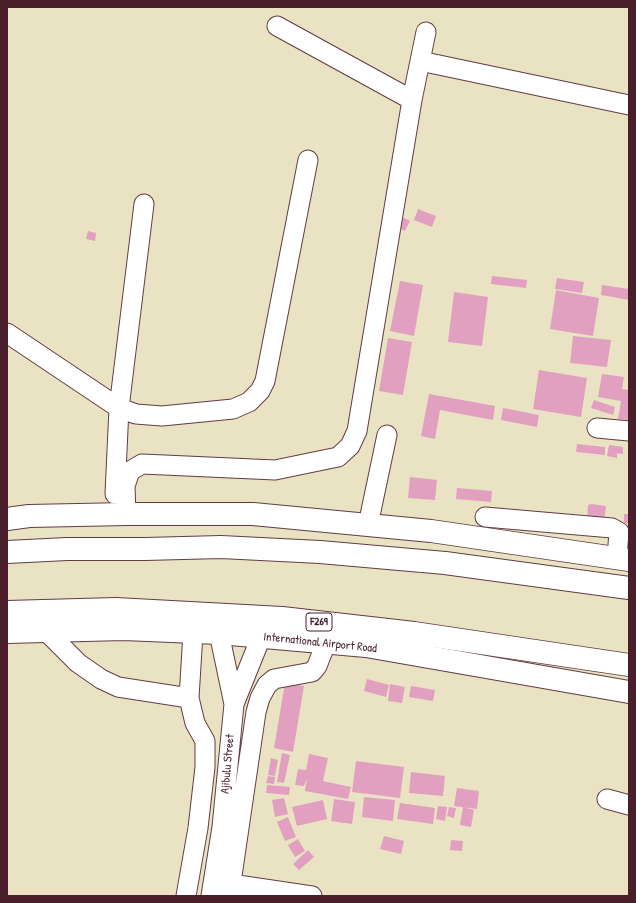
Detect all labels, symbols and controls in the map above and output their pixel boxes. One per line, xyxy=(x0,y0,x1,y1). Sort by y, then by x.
road number: F269 xyxy=(306,613,332,631)
street label: International Airport Road xyxy=(263,630,377,656)
street label: Ajibulu Street xyxy=(218,734,238,794)

